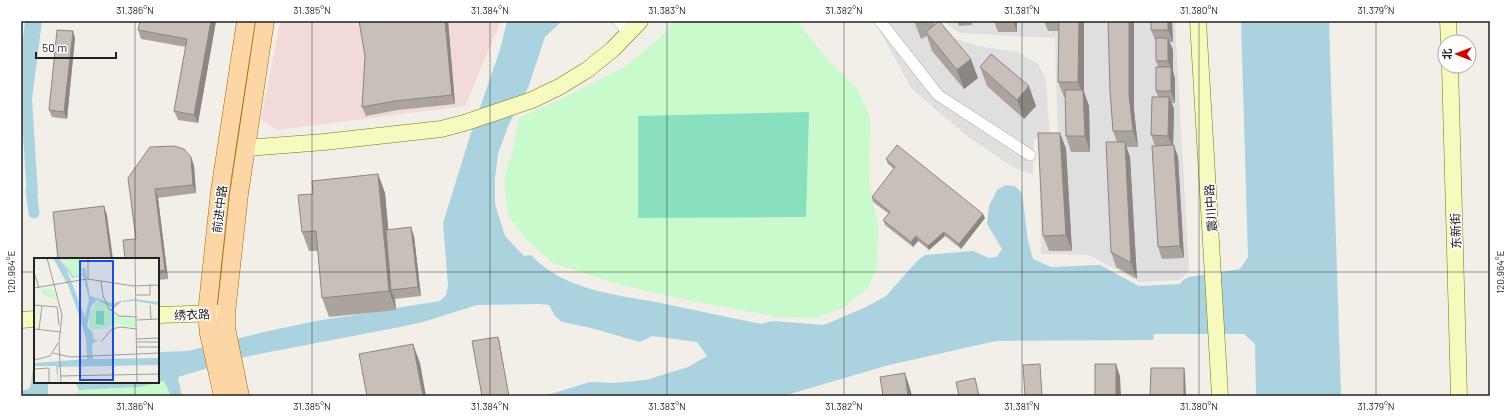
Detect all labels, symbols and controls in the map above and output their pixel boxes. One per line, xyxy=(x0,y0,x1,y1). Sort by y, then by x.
text: 31.386°N xyxy=(116,4,154,16)
text: 31.385°N xyxy=(293,4,331,16)
text: 31.384°N xyxy=(471,4,509,16)
text: 31.383°N xyxy=(648,4,686,16)
text: 31.382°N xyxy=(825,4,863,16)
text: 31.381°N xyxy=(1004,4,1040,16)
text: 31.380°N xyxy=(1180,4,1218,16)
text: 31.379°N xyxy=(1357,4,1395,16)
scale bar xyxy=(36,34,116,60)
north arrow xyxy=(1437,34,1477,74)
text: 50 m xyxy=(42,40,67,54)
text: 北 xyxy=(1440,49,1453,60)
street label: 前进中路 xyxy=(209,184,229,234)
street label: 震川中路 xyxy=(1201,184,1219,232)
street label: 东新街 xyxy=(1447,213,1463,249)
text: 120.964°E xyxy=(5,250,17,294)
text: 120.964°E xyxy=(1494,250,1506,294)
inset map xyxy=(34,258,159,383)
street label: 绣衣路 xyxy=(174,306,210,322)
text: 31.386°N xyxy=(116,400,154,412)
text: 31.385°N xyxy=(293,400,331,412)
text: 31.384°N xyxy=(471,400,509,412)
text: 31.383°N xyxy=(648,400,686,412)
text: 31.382°N xyxy=(825,400,863,412)
text: 31.381°N xyxy=(1004,400,1040,412)
text: 31.380°N xyxy=(1180,400,1218,412)
text: 31.379°N xyxy=(1357,400,1395,412)

